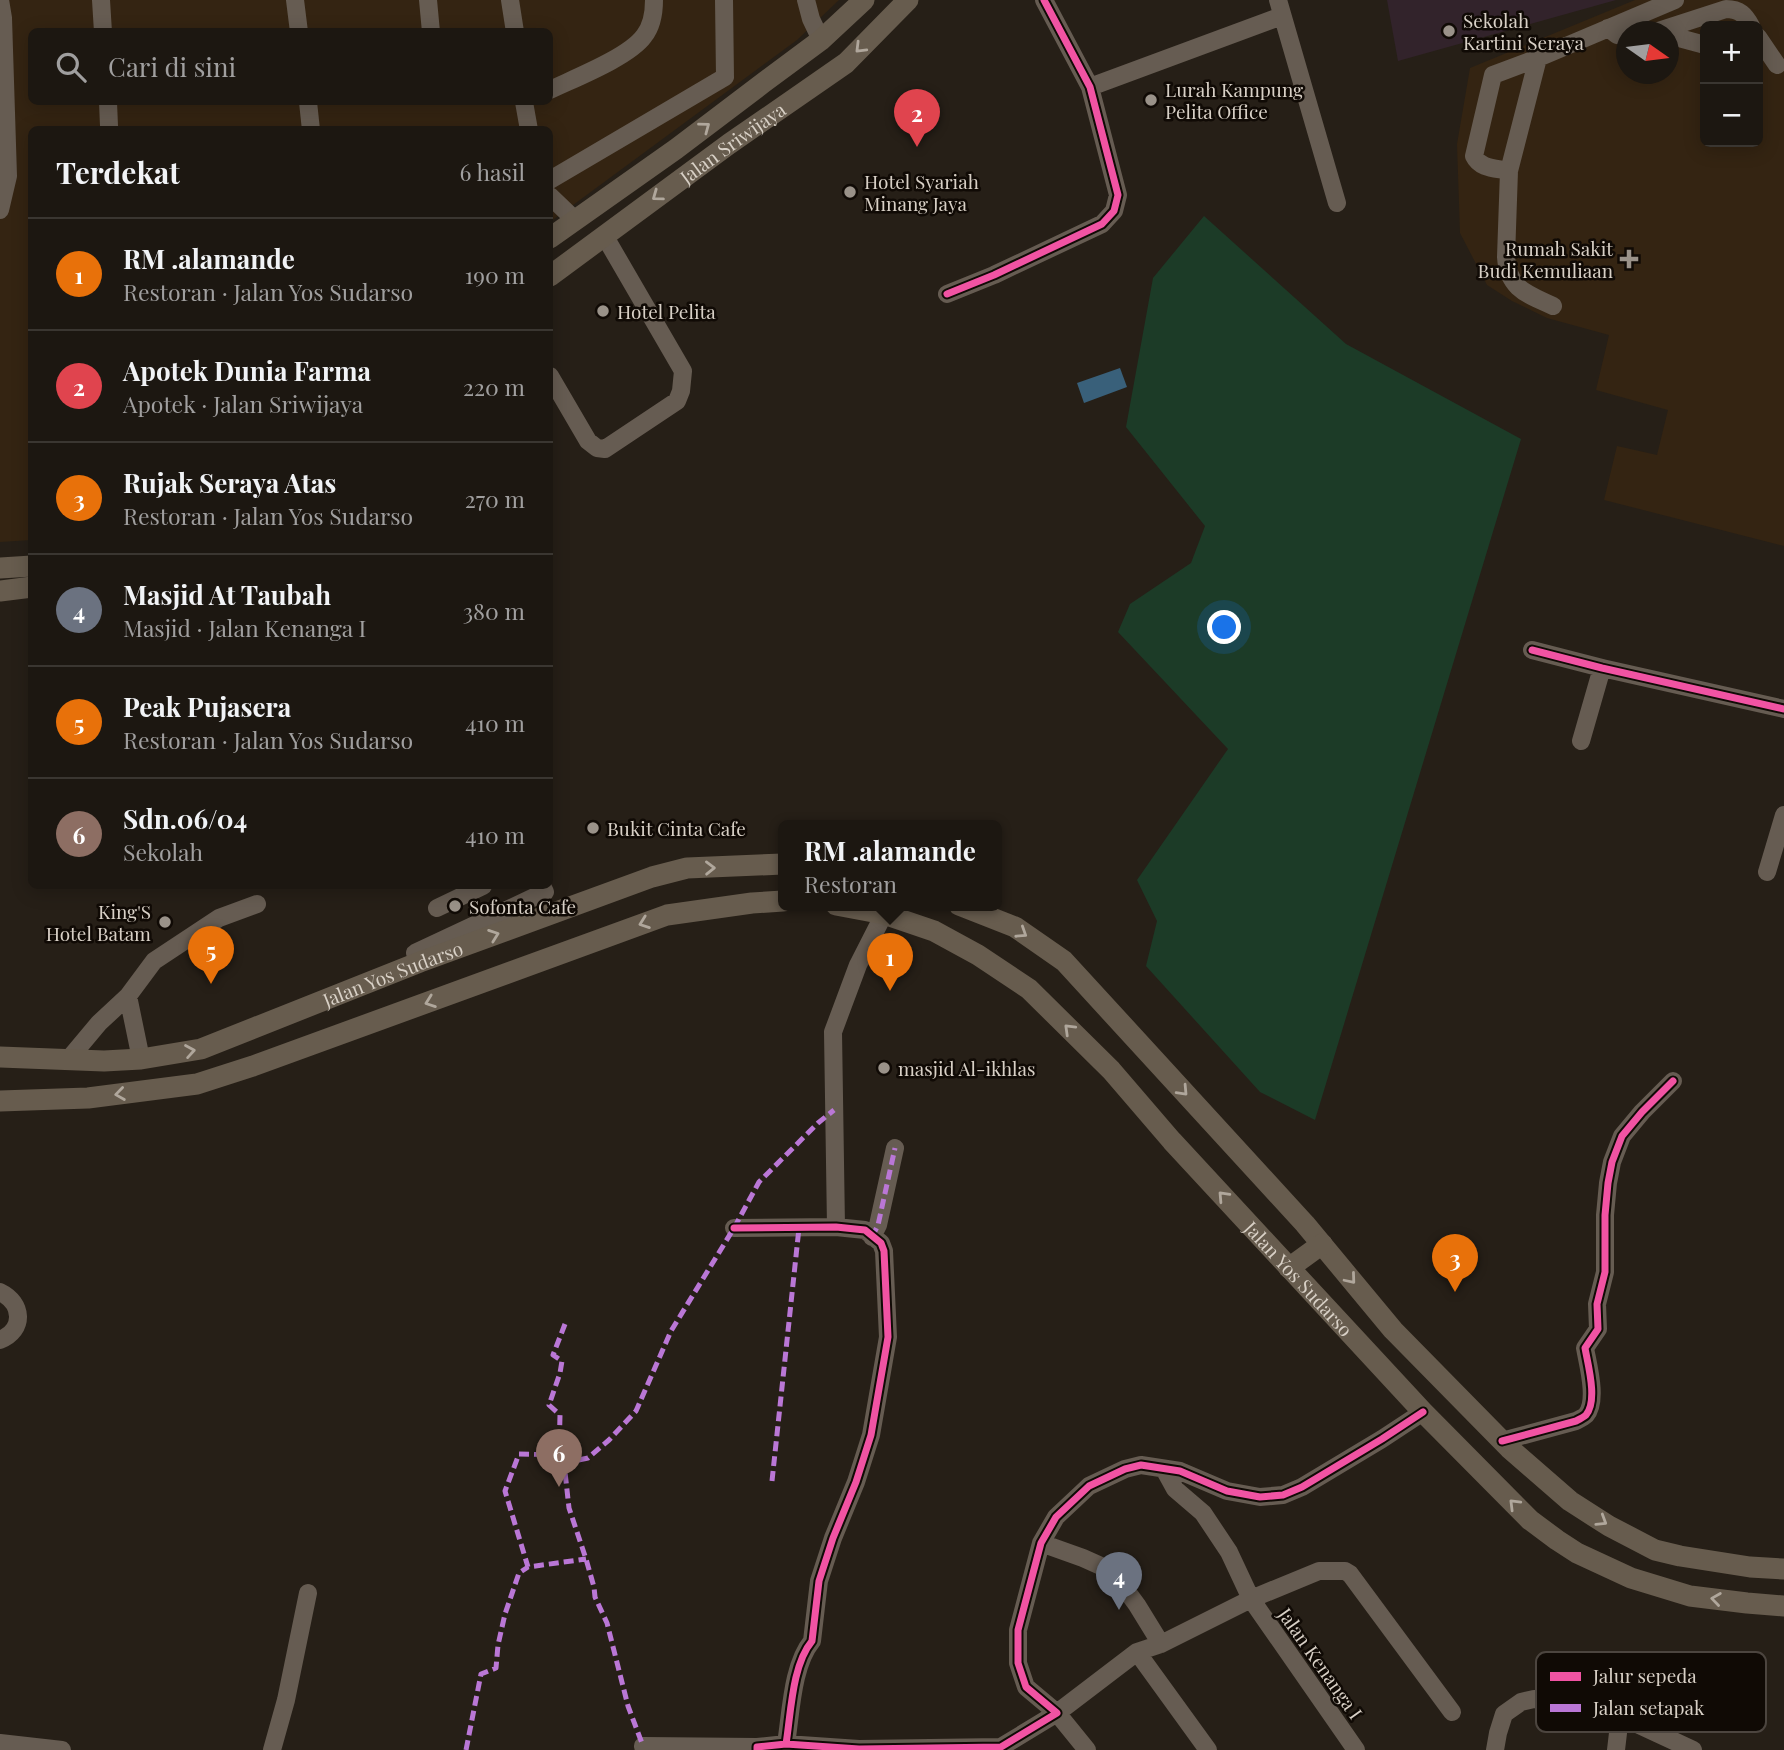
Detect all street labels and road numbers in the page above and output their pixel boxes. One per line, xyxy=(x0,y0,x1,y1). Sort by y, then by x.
street label: Jalan Sriwijaya xyxy=(673,96,791,190)
street label: Jalan Yos Sudarso xyxy=(318,934,466,1013)
street label: Jalan Yos Sudarso xyxy=(1238,1214,1359,1342)
street label: Jalan Kenanga I xyxy=(1272,1601,1369,1724)

